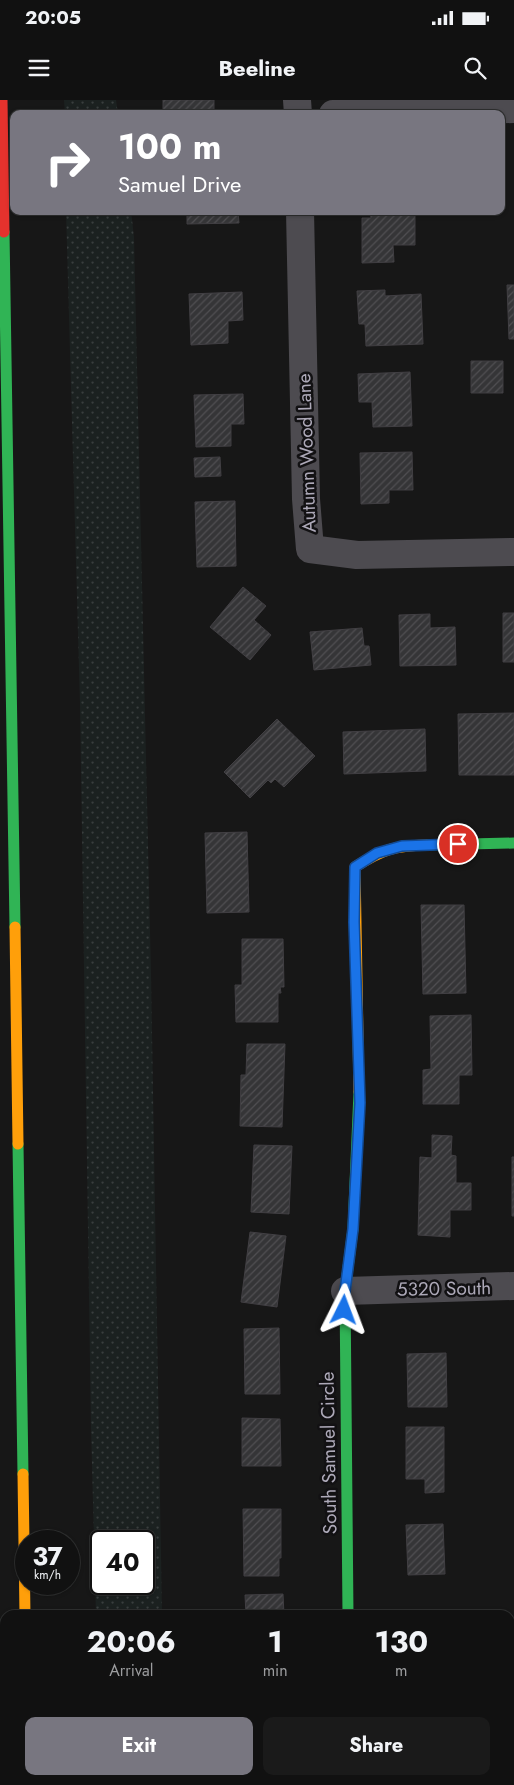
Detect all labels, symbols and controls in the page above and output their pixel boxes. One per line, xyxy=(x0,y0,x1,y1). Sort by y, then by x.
text: 20:05 xyxy=(25,4,81,31)
text: Beeline xyxy=(218,52,296,84)
icon: menu xyxy=(25,54,53,82)
icon: search xyxy=(461,54,489,82)
text: 100 m xyxy=(118,122,221,172)
icon: right xyxy=(35,130,100,195)
text: Samuel Drive xyxy=(118,168,241,200)
street label: Autumn Wood Lane xyxy=(290,373,323,533)
pin xyxy=(437,823,479,865)
icon: arrive xyxy=(444,830,472,858)
street label: 5320 South xyxy=(397,1274,491,1303)
position arrow xyxy=(317,1283,369,1335)
street label: South Samuel Circle xyxy=(314,1371,343,1535)
speed limit sign: 40 xyxy=(90,1530,155,1595)
text: 37 xyxy=(32,1538,63,1574)
text: km/h xyxy=(34,1566,61,1584)
text: 20:06 xyxy=(87,1620,176,1663)
text: 1 xyxy=(268,1620,283,1663)
text: 130 xyxy=(374,1620,428,1663)
text: Arrival xyxy=(109,1659,153,1682)
text: min xyxy=(263,1659,288,1682)
text: m xyxy=(395,1659,408,1682)
button: Exit xyxy=(25,1717,253,1775)
button: Share xyxy=(263,1717,490,1775)

